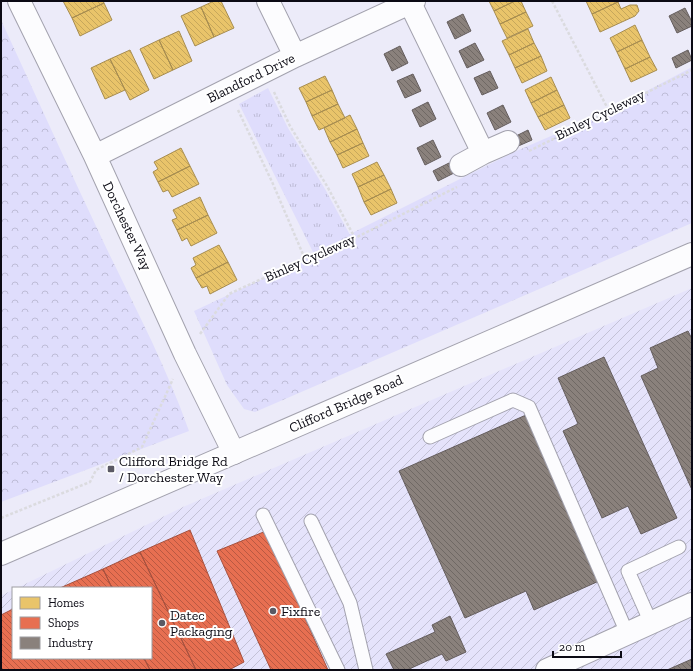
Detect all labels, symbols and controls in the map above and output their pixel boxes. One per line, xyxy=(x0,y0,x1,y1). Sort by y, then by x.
street label: Blandford Drive xyxy=(204,49,298,107)
street label: Binley Cycleway xyxy=(552,86,648,144)
street label: Dorchester Way xyxy=(99,179,155,274)
street label: Binley Cycleway xyxy=(262,230,359,286)
street label: Clifford Bridge Road xyxy=(287,371,406,437)
place label: Clifford Bridge Rd / Dorchester Way xyxy=(119,453,228,486)
marker: Clifford Bridge Rd / Dorchester Way xyxy=(106,464,116,474)
legend xyxy=(12,587,152,659)
text: Homes xyxy=(48,596,84,610)
place label: Fixfire xyxy=(281,603,321,620)
marker: Fixfire xyxy=(268,606,278,616)
place label: Datec Packaging xyxy=(170,607,233,640)
text: Shops xyxy=(48,616,79,630)
marker: Datec Packaging xyxy=(157,618,167,628)
scale bar xyxy=(553,633,621,659)
text: Industry xyxy=(48,636,94,650)
text: 20 m xyxy=(559,640,586,654)

